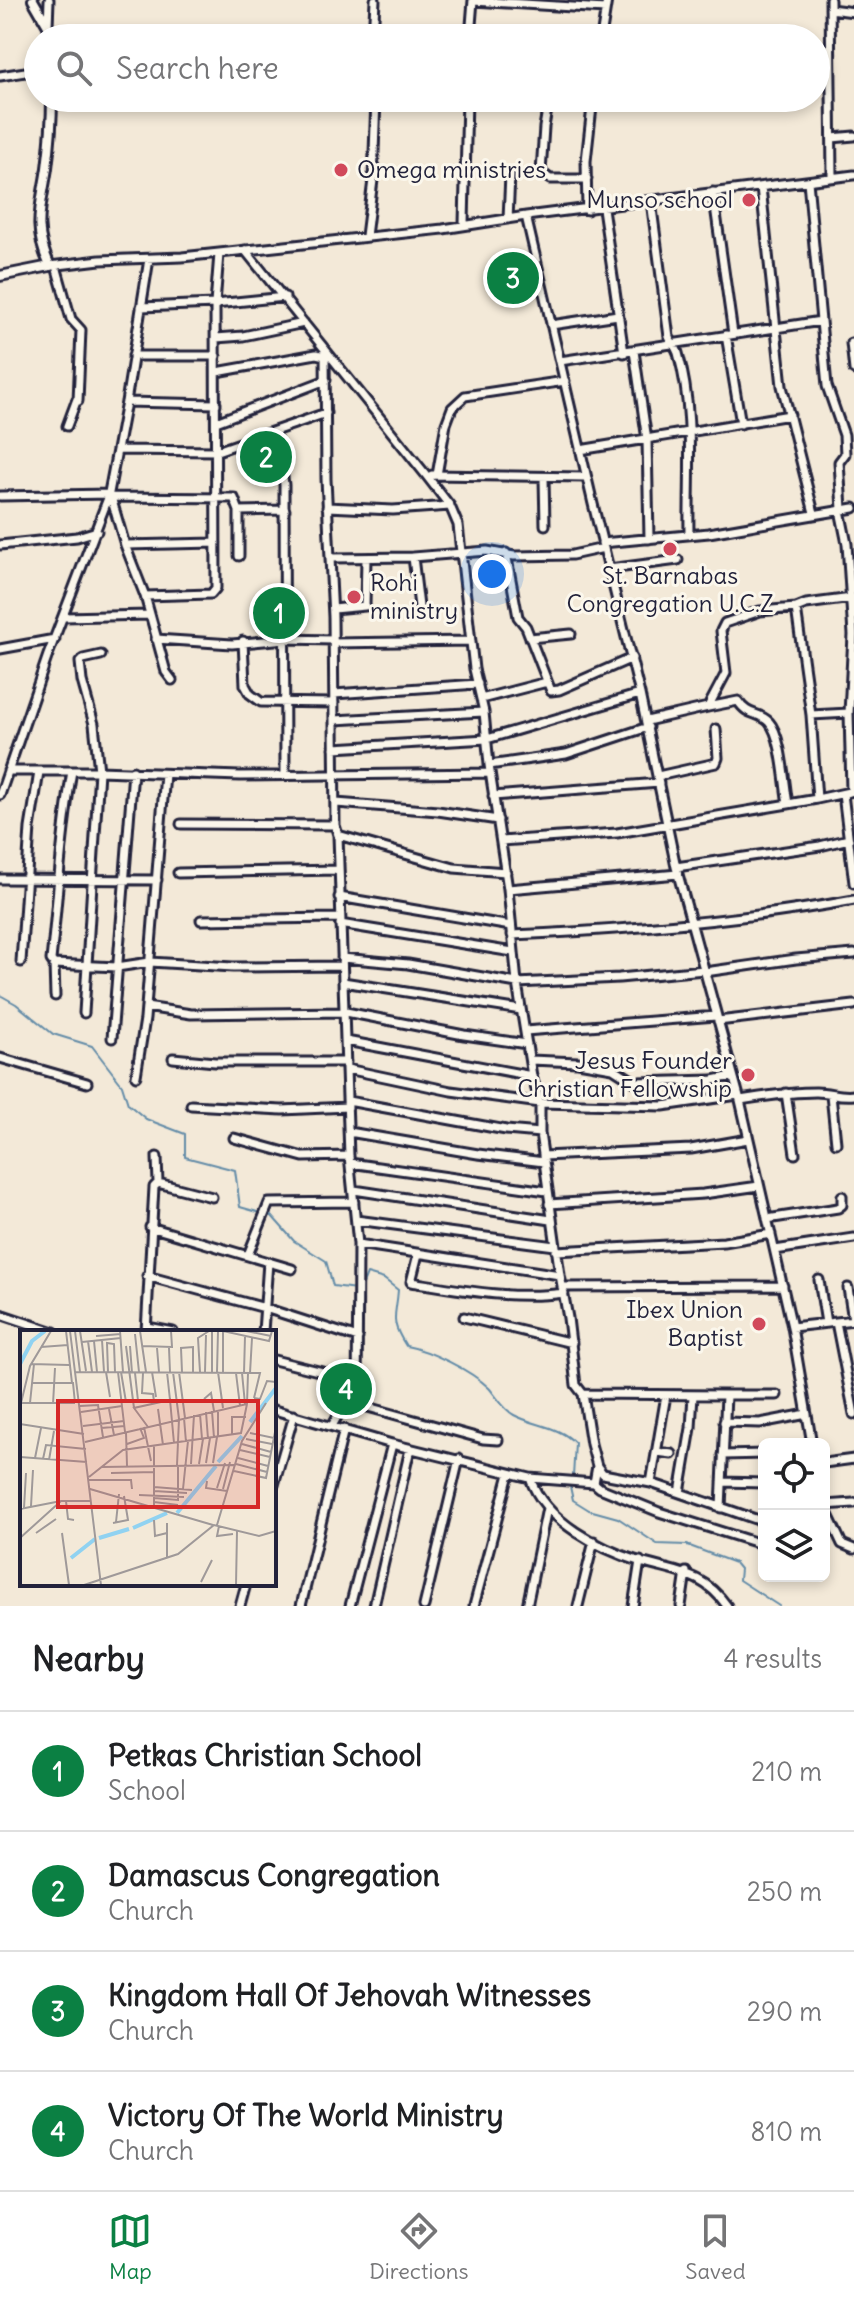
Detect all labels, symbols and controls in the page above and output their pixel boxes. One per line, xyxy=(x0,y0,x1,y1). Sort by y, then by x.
search box xyxy=(24,24,830,112)
icon: search xyxy=(52,46,96,90)
text: Search here xyxy=(116,49,279,87)
place label: Omega ministries xyxy=(357,154,546,184)
marker: Omega ministries xyxy=(332,161,350,179)
place label: Munso school xyxy=(586,184,733,214)
marker: Munso school xyxy=(740,191,758,209)
pin: 3 xyxy=(487,248,539,308)
pin: 2 xyxy=(240,427,292,487)
marker: St. Barnabas Congregation U.C.Z xyxy=(661,540,679,558)
your location xyxy=(472,554,512,594)
place label: St. Barnabas Congregation U.C.Z xyxy=(566,560,774,618)
place label: Rohi ministry xyxy=(370,567,458,625)
pin: 1 xyxy=(253,583,305,643)
marker: Rohi ministry xyxy=(345,588,363,606)
place label: Jesus Founder Christian Fellowship xyxy=(517,1045,732,1103)
marker: Jesus Founder Christian Fellowship xyxy=(739,1066,757,1084)
place label: Ibex Union Baptist xyxy=(626,1294,743,1352)
marker: Ibex Union Baptist xyxy=(750,1315,768,1333)
inset map xyxy=(20,1330,276,1586)
pin: 4 xyxy=(320,1359,372,1419)
map controls xyxy=(758,1438,830,1582)
button: locate xyxy=(758,1438,830,1510)
button: layers xyxy=(758,1510,830,1582)
text: Nearby xyxy=(32,1637,145,1680)
text: 4 results xyxy=(724,1642,822,1675)
text: Petkas Christian School xyxy=(108,1736,422,1774)
text: 1 xyxy=(53,1755,63,1788)
text: 210 m xyxy=(751,1755,822,1788)
text: School xyxy=(108,1774,186,1807)
text: Damascus Congregation xyxy=(108,1856,440,1894)
text: 2 xyxy=(51,1875,65,1908)
text: 250 m xyxy=(747,1875,822,1908)
text: Church xyxy=(108,1894,194,1927)
text: Kingdom Hall Of Jehovah Witnesses xyxy=(108,1976,591,2014)
text: 3 xyxy=(51,1995,65,2028)
text: 290 m xyxy=(747,1995,822,2028)
text: Church xyxy=(108,2014,194,2047)
text: Victory Of The World Ministry xyxy=(108,2096,504,2134)
text: 4 xyxy=(50,2115,66,2148)
text: 810 m xyxy=(751,2115,822,2148)
text: Church xyxy=(108,2134,194,2167)
tab: Map xyxy=(108,2209,152,2285)
tab: Directions xyxy=(369,2209,469,2285)
tab: Saved xyxy=(685,2209,746,2285)

